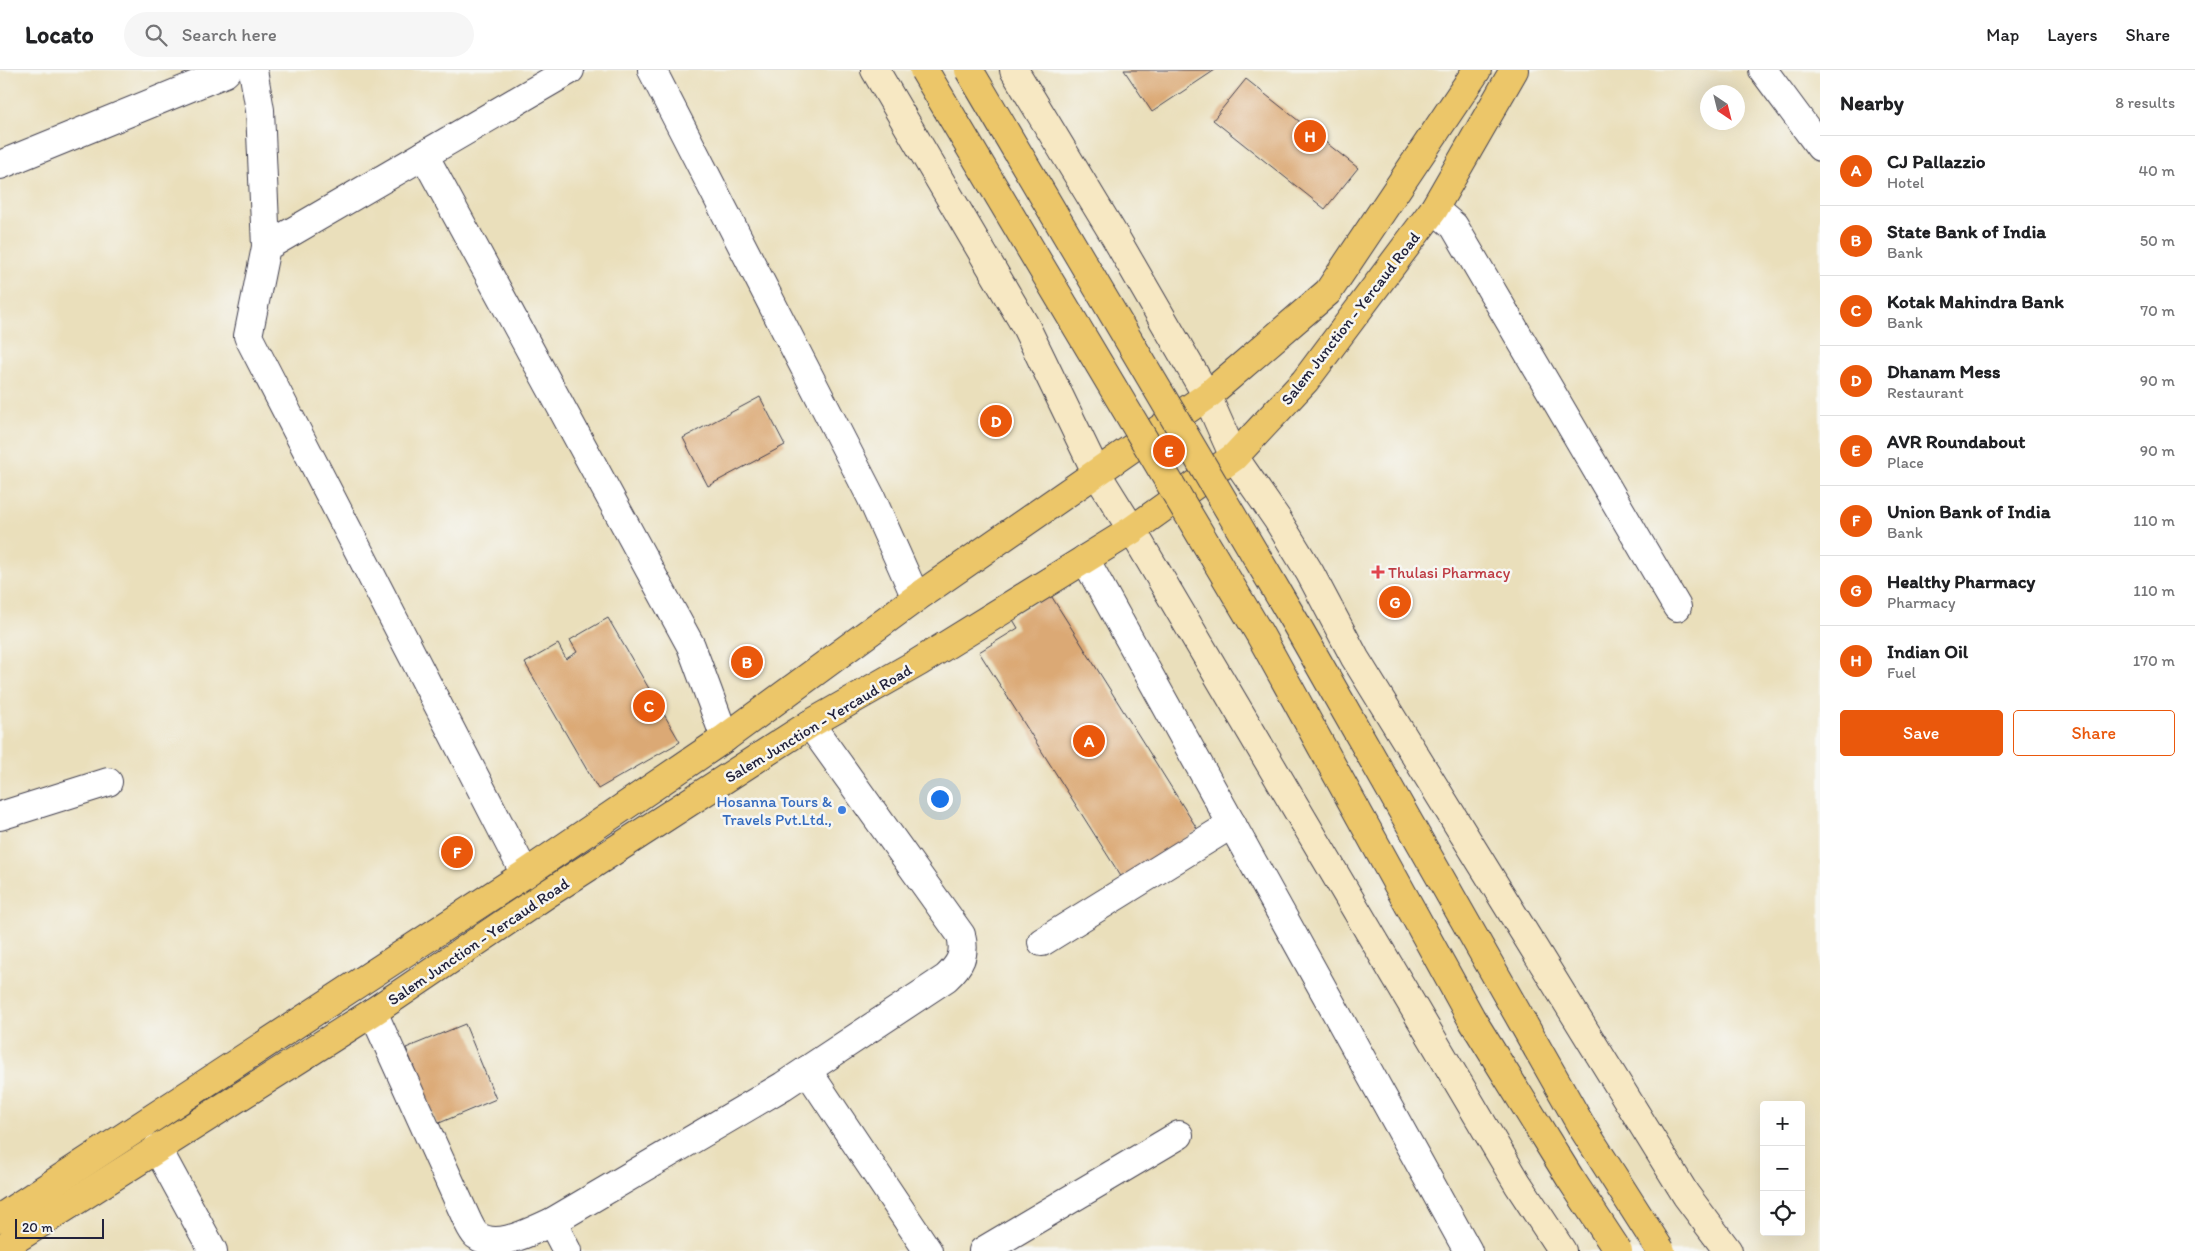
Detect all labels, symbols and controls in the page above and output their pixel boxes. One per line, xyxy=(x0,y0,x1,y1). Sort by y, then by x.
search box xyxy=(124,12,474,57)
text: Locato xyxy=(25,20,94,49)
icon: search xyxy=(142,21,170,49)
text: Search here xyxy=(182,23,277,46)
text: Map xyxy=(1986,24,2019,46)
text: Layers xyxy=(2047,24,2097,46)
text: Share xyxy=(2125,24,2170,46)
north arrow xyxy=(1700,85,1745,130)
text: Nearby xyxy=(1840,90,1904,115)
text: 8 results xyxy=(2115,93,2175,112)
pin: H xyxy=(1294,117,1326,155)
text: CJ Pallazzio xyxy=(1887,150,1986,173)
text: A xyxy=(1851,161,1861,180)
text: 40 m xyxy=(2138,161,2175,180)
text: Hotel xyxy=(1887,173,1924,192)
text: State Bank of India xyxy=(1887,220,2046,243)
street label: Salem Junction - Yercaud Road xyxy=(1277,228,1424,409)
text: B xyxy=(1851,231,1861,250)
text: 50 m xyxy=(2140,231,2175,250)
text: Bank xyxy=(1887,243,1923,262)
text: Kotak Mahindra Bank xyxy=(1887,290,2064,313)
text: C xyxy=(1851,301,1861,320)
text: 70 m xyxy=(2140,301,2175,320)
text: Bank xyxy=(1887,313,1923,332)
text: Dhanam Mess xyxy=(1887,360,2000,383)
text: D xyxy=(1851,371,1861,390)
text: 90 m xyxy=(2140,371,2175,390)
text: Restaurant xyxy=(1887,383,1964,402)
pin: D xyxy=(980,402,1012,440)
text: AVR Roundabout xyxy=(1887,430,2025,453)
pin: E xyxy=(1153,432,1185,470)
text: E xyxy=(1852,441,1860,460)
text: 90 m xyxy=(2140,441,2175,460)
text: Place xyxy=(1887,453,1924,472)
text: Union Bank of India xyxy=(1887,500,2051,523)
text: F xyxy=(1852,511,1860,530)
text: 110 m xyxy=(2133,511,2175,530)
text: Bank xyxy=(1887,523,1923,542)
place label: Thulasi Pharmacy xyxy=(1388,563,1511,582)
marker: Thulasi Pharmacy xyxy=(1372,566,1384,578)
text: Healthy Pharmacy xyxy=(1887,570,2035,593)
text: G xyxy=(1850,581,1862,600)
text: 110 m xyxy=(2133,581,2175,600)
pin: G xyxy=(1379,583,1411,621)
text: Pharmacy xyxy=(1887,593,1955,612)
text: Indian Oil xyxy=(1887,640,1968,663)
pin: B xyxy=(731,643,763,681)
text: H xyxy=(1850,651,1862,670)
text: 170 m xyxy=(2133,651,2175,670)
street label: Salem Junction - Yercaud Road xyxy=(721,660,915,787)
text: Fuel xyxy=(1887,663,1916,682)
pin: C xyxy=(633,687,665,725)
button: Save xyxy=(1840,710,2003,756)
button: Share xyxy=(2013,710,2175,756)
pin: A xyxy=(1073,722,1105,760)
your location xyxy=(927,786,953,812)
place label: Hosanna Tours & Travels Pvt.Ltd., xyxy=(717,792,833,829)
marker: Hosanna Tours & Travels Pvt.Ltd., xyxy=(836,804,848,816)
pin: F xyxy=(441,833,473,871)
street label: Salem Junction - Yercaud Road xyxy=(384,873,573,1009)
map controls xyxy=(1760,1101,1805,1236)
button: + xyxy=(1760,1101,1805,1146)
button: − xyxy=(1760,1146,1805,1191)
button: locate xyxy=(1760,1191,1805,1236)
scale bar xyxy=(15,1216,104,1239)
text: 20 m xyxy=(22,1219,53,1236)

